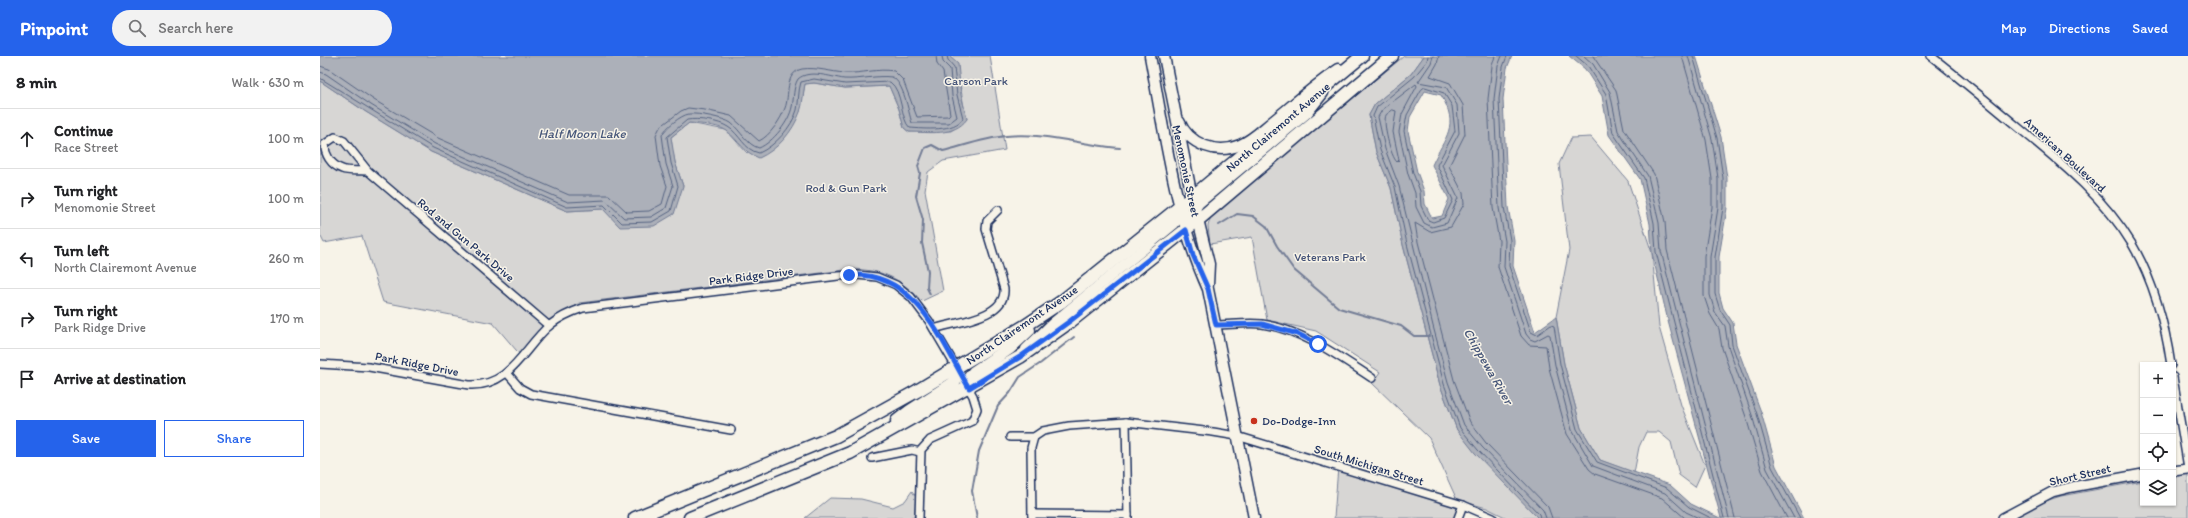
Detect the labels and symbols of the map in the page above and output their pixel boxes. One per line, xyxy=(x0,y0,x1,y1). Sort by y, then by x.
park label: Carson Park xyxy=(944,74,1008,88)
street label: North Clairemont Avenue xyxy=(1223,79,1333,175)
street label: American Boulevard xyxy=(2021,115,2109,196)
street label: Menomonie Street xyxy=(1169,124,1203,219)
water label: Half Moon Lake xyxy=(538,126,627,141)
park label: Rod & Gun Park xyxy=(805,181,887,195)
street label: Rod and Gun Park Drive xyxy=(415,195,517,285)
park label: Veterans Park xyxy=(1294,250,1367,264)
street label: Park Ridge Drive xyxy=(708,264,794,288)
route end xyxy=(840,266,858,284)
street label: North Clairemont Avenue xyxy=(964,282,1081,368)
water label: Chippewa River xyxy=(1461,326,1517,408)
route start xyxy=(1309,335,1327,353)
street label: Park Ridge Drive xyxy=(374,349,460,379)
place label: Do-Dodge-Inn xyxy=(1262,414,1336,428)
marker: Do-Dodge-Inn xyxy=(1249,416,1259,426)
street label: South Michigan Street xyxy=(1312,442,1426,488)
street label: Short Street xyxy=(2048,461,2113,489)

